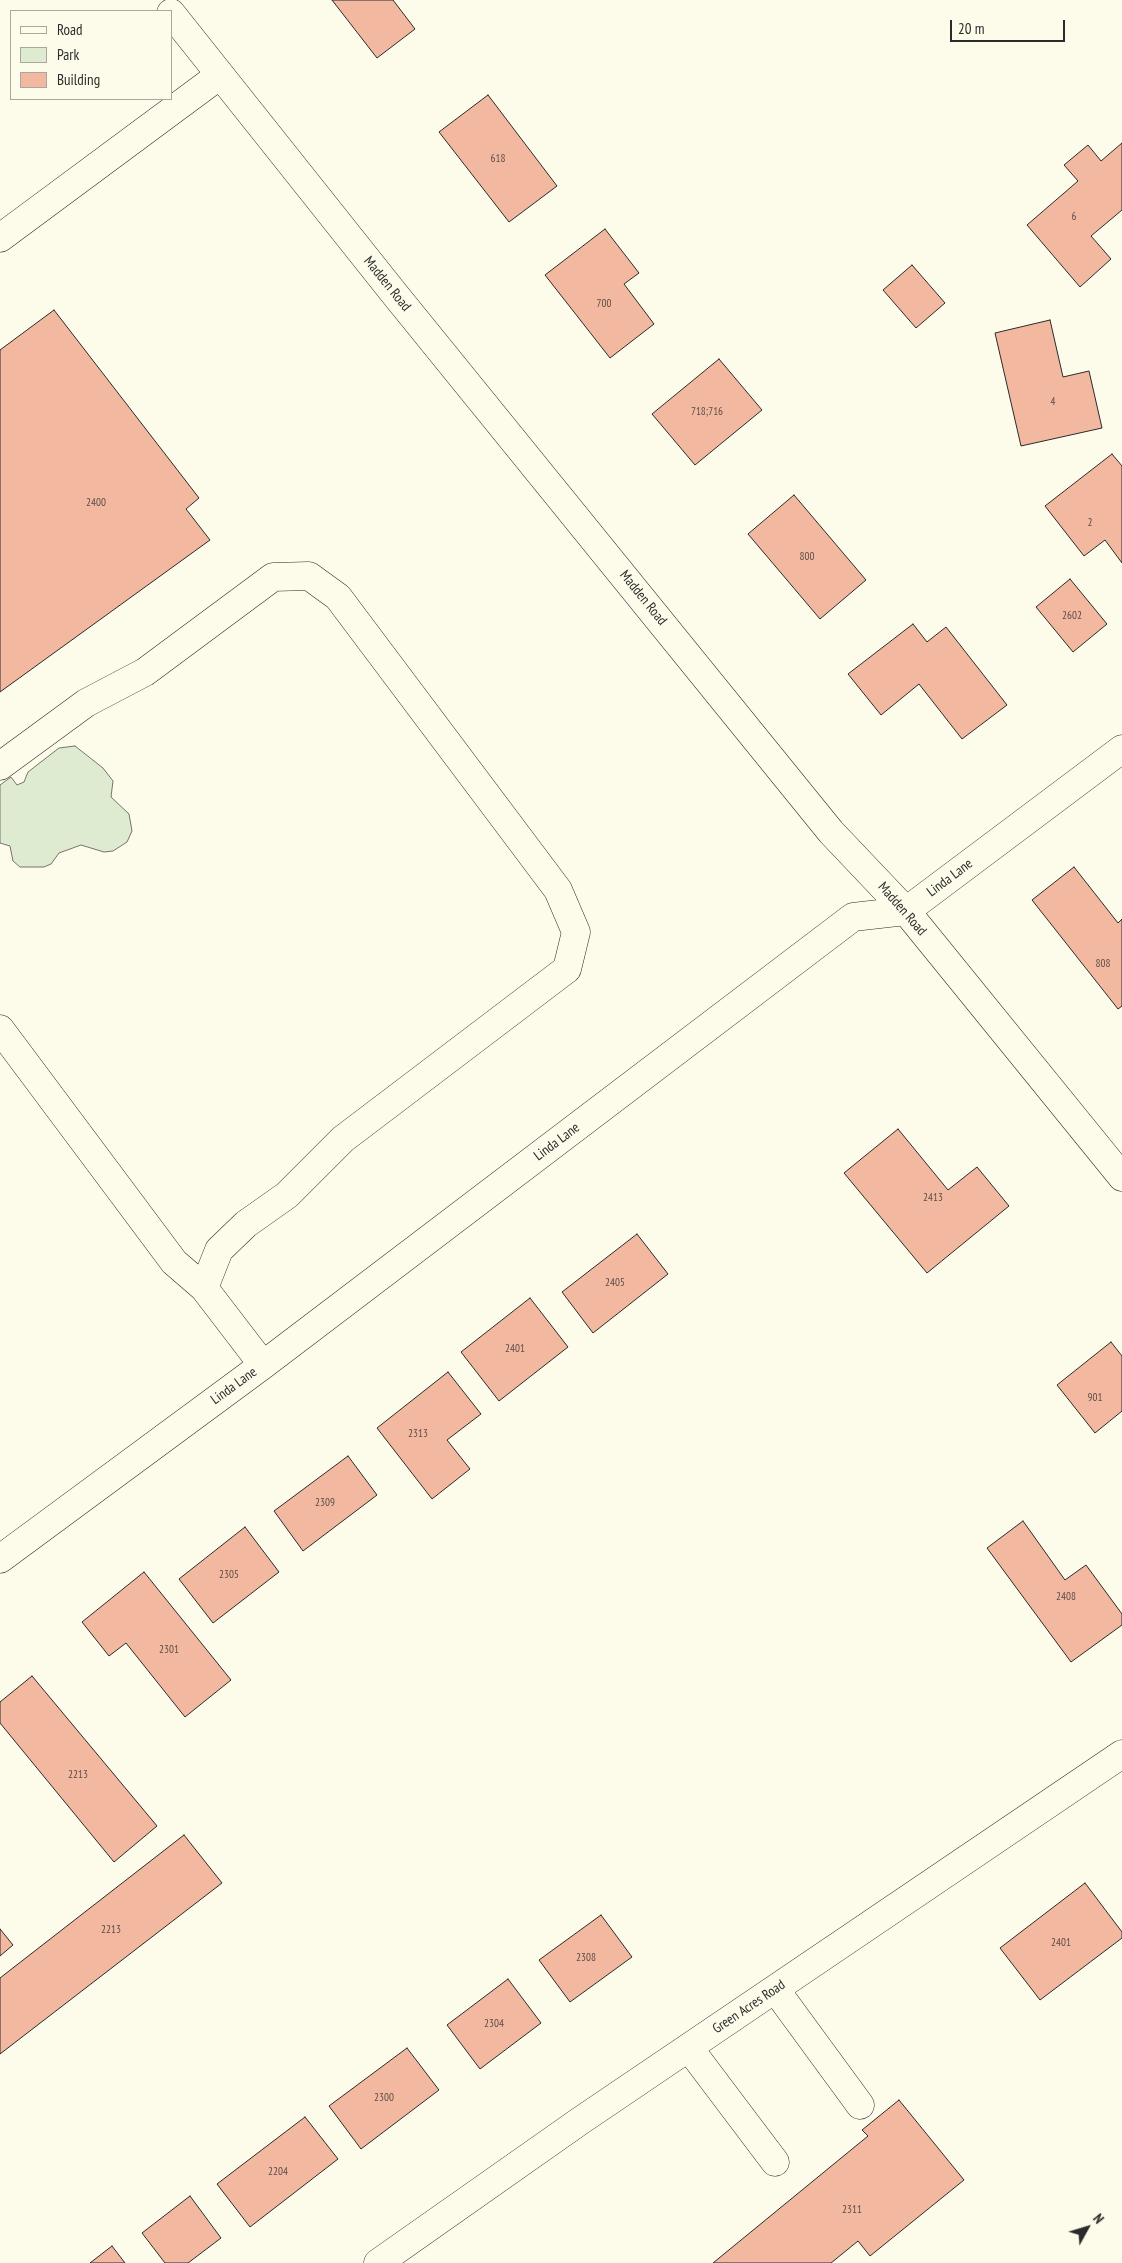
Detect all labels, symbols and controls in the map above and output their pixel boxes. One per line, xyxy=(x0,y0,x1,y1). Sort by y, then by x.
legend xyxy=(10,10,172,100)
scale bar xyxy=(952,10,1067,42)
text: 20 m xyxy=(958,19,984,38)
text: Road xyxy=(57,20,83,39)
text: Park xyxy=(57,45,79,64)
text: Building xyxy=(57,70,100,89)
house number: 618 xyxy=(491,152,505,166)
house number: 6 xyxy=(1072,210,1076,224)
street label: Madden Road xyxy=(360,253,414,315)
house number: 700 xyxy=(597,297,611,311)
house number: 4 xyxy=(1051,395,1055,409)
house number: 718;716 xyxy=(691,405,723,419)
house number: 2400 xyxy=(86,496,106,510)
house number: 2 xyxy=(1088,516,1092,530)
house number: 800 xyxy=(800,550,814,564)
street label: Madden Road xyxy=(616,567,670,629)
house number: 2602 xyxy=(1062,609,1082,623)
street label: Linda Lane xyxy=(924,855,976,901)
street label: Madden Road xyxy=(874,879,930,939)
house number: 808 xyxy=(1096,957,1110,971)
street label: Linda Lane xyxy=(531,1119,583,1165)
house number: 2413 xyxy=(923,1191,943,1205)
house number: 2405 xyxy=(605,1276,625,1290)
house number: 2401 xyxy=(505,1342,525,1356)
street label: Linda Lane xyxy=(208,1364,260,1408)
house number: 901 xyxy=(1088,1391,1102,1405)
house number: 2313 xyxy=(408,1427,428,1441)
house number: 2309 xyxy=(315,1496,335,1510)
house number: 2305 xyxy=(219,1568,239,1582)
house number: 2408 xyxy=(1056,1590,1076,1604)
house number: 2301 xyxy=(159,1643,179,1657)
house number: 2213 xyxy=(68,1768,88,1782)
house number: 2213 xyxy=(101,1923,121,1937)
house number: 2401 xyxy=(1051,1936,1071,1950)
house number: 2308 xyxy=(576,1951,596,1965)
street label: Green Acres Road xyxy=(710,1977,788,2037)
house number: 2304 xyxy=(484,2017,504,2031)
house number: 2300 xyxy=(374,2091,394,2105)
house number: 2204 xyxy=(268,2165,288,2179)
house number: 2311 xyxy=(842,2203,862,2217)
north arrow xyxy=(1062,2203,1112,2253)
text: N xyxy=(1089,2210,1108,2227)

